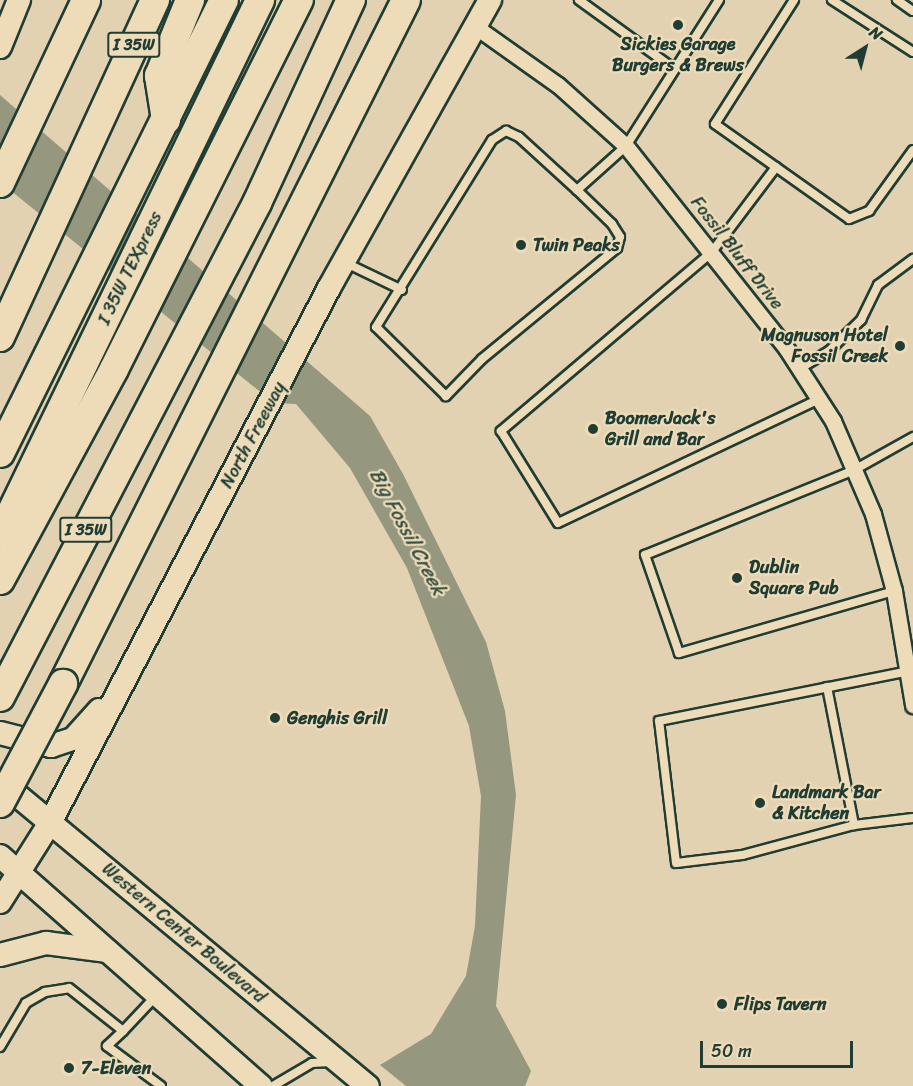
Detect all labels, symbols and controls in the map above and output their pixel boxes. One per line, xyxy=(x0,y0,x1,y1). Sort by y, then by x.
marker: Sickies Garage Burgers & Brews xyxy=(671,18,685,32)
north arrow xyxy=(835,18,895,78)
text: N xyxy=(863,18,889,48)
road number: I 35W xyxy=(107,32,161,58)
place label: Sickies Garage Burgers & Brews xyxy=(613,34,743,76)
street label: Fossil Bluff Drive xyxy=(686,192,788,314)
street label: I 35W TEXpress xyxy=(93,208,167,328)
place label: Twin Peaks xyxy=(533,234,620,256)
marker: Twin Peaks xyxy=(514,238,528,252)
place label: Magnuson Hotel Fossil Creek xyxy=(761,325,888,368)
marker: Magnuson Hotel Fossil Creek xyxy=(893,339,907,353)
street label: North Freeway xyxy=(216,378,290,492)
place label: BoomerJack's Grill and Bar xyxy=(605,408,716,450)
marker: BoomerJack's Grill and Bar xyxy=(586,422,600,436)
water label: Big Fossil Creek xyxy=(364,464,452,600)
road number: I 35W xyxy=(59,517,113,543)
place label: Dublin Square Pub xyxy=(749,557,839,600)
marker: Dublin Square Pub xyxy=(730,571,744,585)
place label: Genghis Grill xyxy=(287,707,387,729)
marker: Genghis Grill xyxy=(268,711,282,725)
place label: Landmark Bar & Kitchen xyxy=(772,782,881,824)
marker: Landmark Bar & Kitchen xyxy=(753,796,767,810)
street label: Western Center Boulevard xyxy=(97,858,271,1008)
place label: Flips Tavern xyxy=(734,993,828,1015)
marker: Flips Tavern xyxy=(715,997,729,1011)
scale bar xyxy=(703,1029,856,1067)
text: 50 m xyxy=(711,1035,752,1067)
place label: 7-Eleven xyxy=(81,1057,151,1079)
marker: 7-Eleven xyxy=(62,1061,76,1075)

